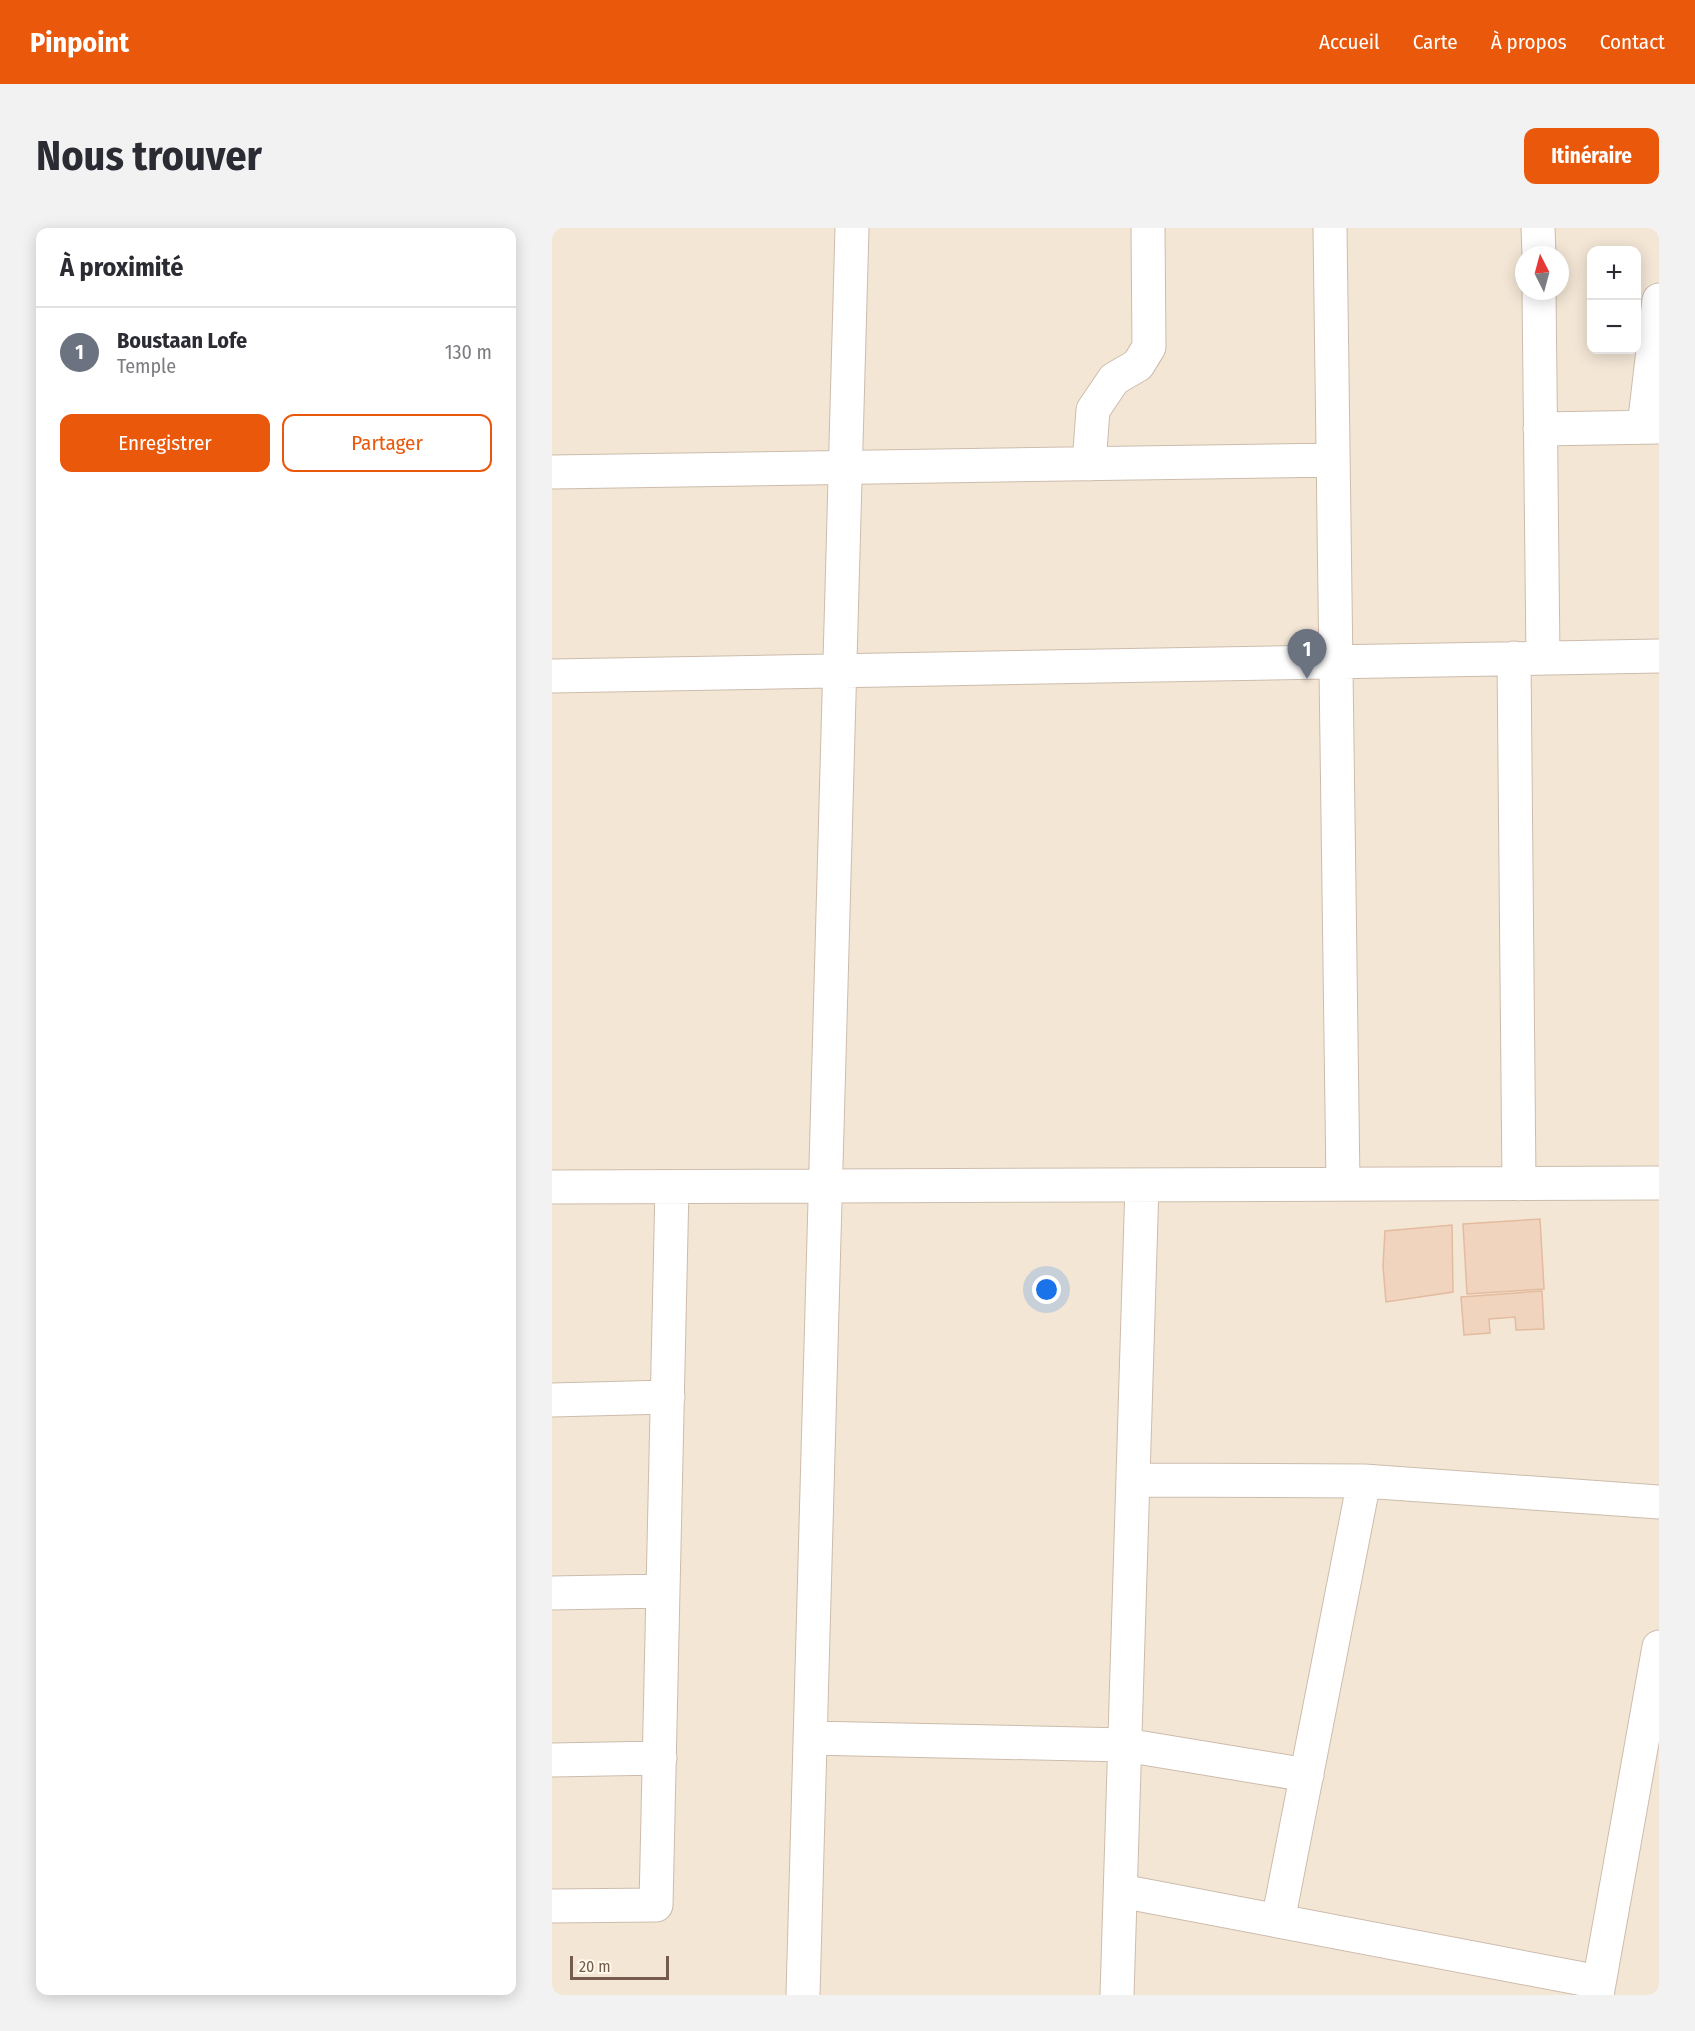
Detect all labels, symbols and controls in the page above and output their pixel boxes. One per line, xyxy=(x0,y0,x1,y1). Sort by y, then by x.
text: Pinpoint xyxy=(30,26,129,59)
text: Accueil xyxy=(1319,29,1380,55)
text: Carte xyxy=(1413,29,1458,55)
text: À propos xyxy=(1491,29,1567,55)
text: Contact xyxy=(1600,29,1665,55)
button: Itinéraire xyxy=(1524,128,1659,184)
text: Nous trouver xyxy=(36,131,262,181)
north arrow xyxy=(1515,246,1569,300)
map controls xyxy=(1587,246,1641,354)
button: + xyxy=(1587,246,1641,300)
text: À proximité xyxy=(60,252,183,283)
button: − xyxy=(1587,300,1641,354)
text: Boustaan Lofe xyxy=(117,327,247,354)
text: 1 xyxy=(75,340,84,364)
text: 130 m xyxy=(445,340,492,364)
text: Temple xyxy=(117,354,176,378)
button: Enregistrer xyxy=(60,414,270,472)
button: Partager xyxy=(282,414,492,472)
pin: 1 xyxy=(1288,630,1326,679)
your location xyxy=(1032,1275,1061,1304)
scale bar xyxy=(570,1953,669,1980)
text: 20 m xyxy=(579,1957,610,1976)

